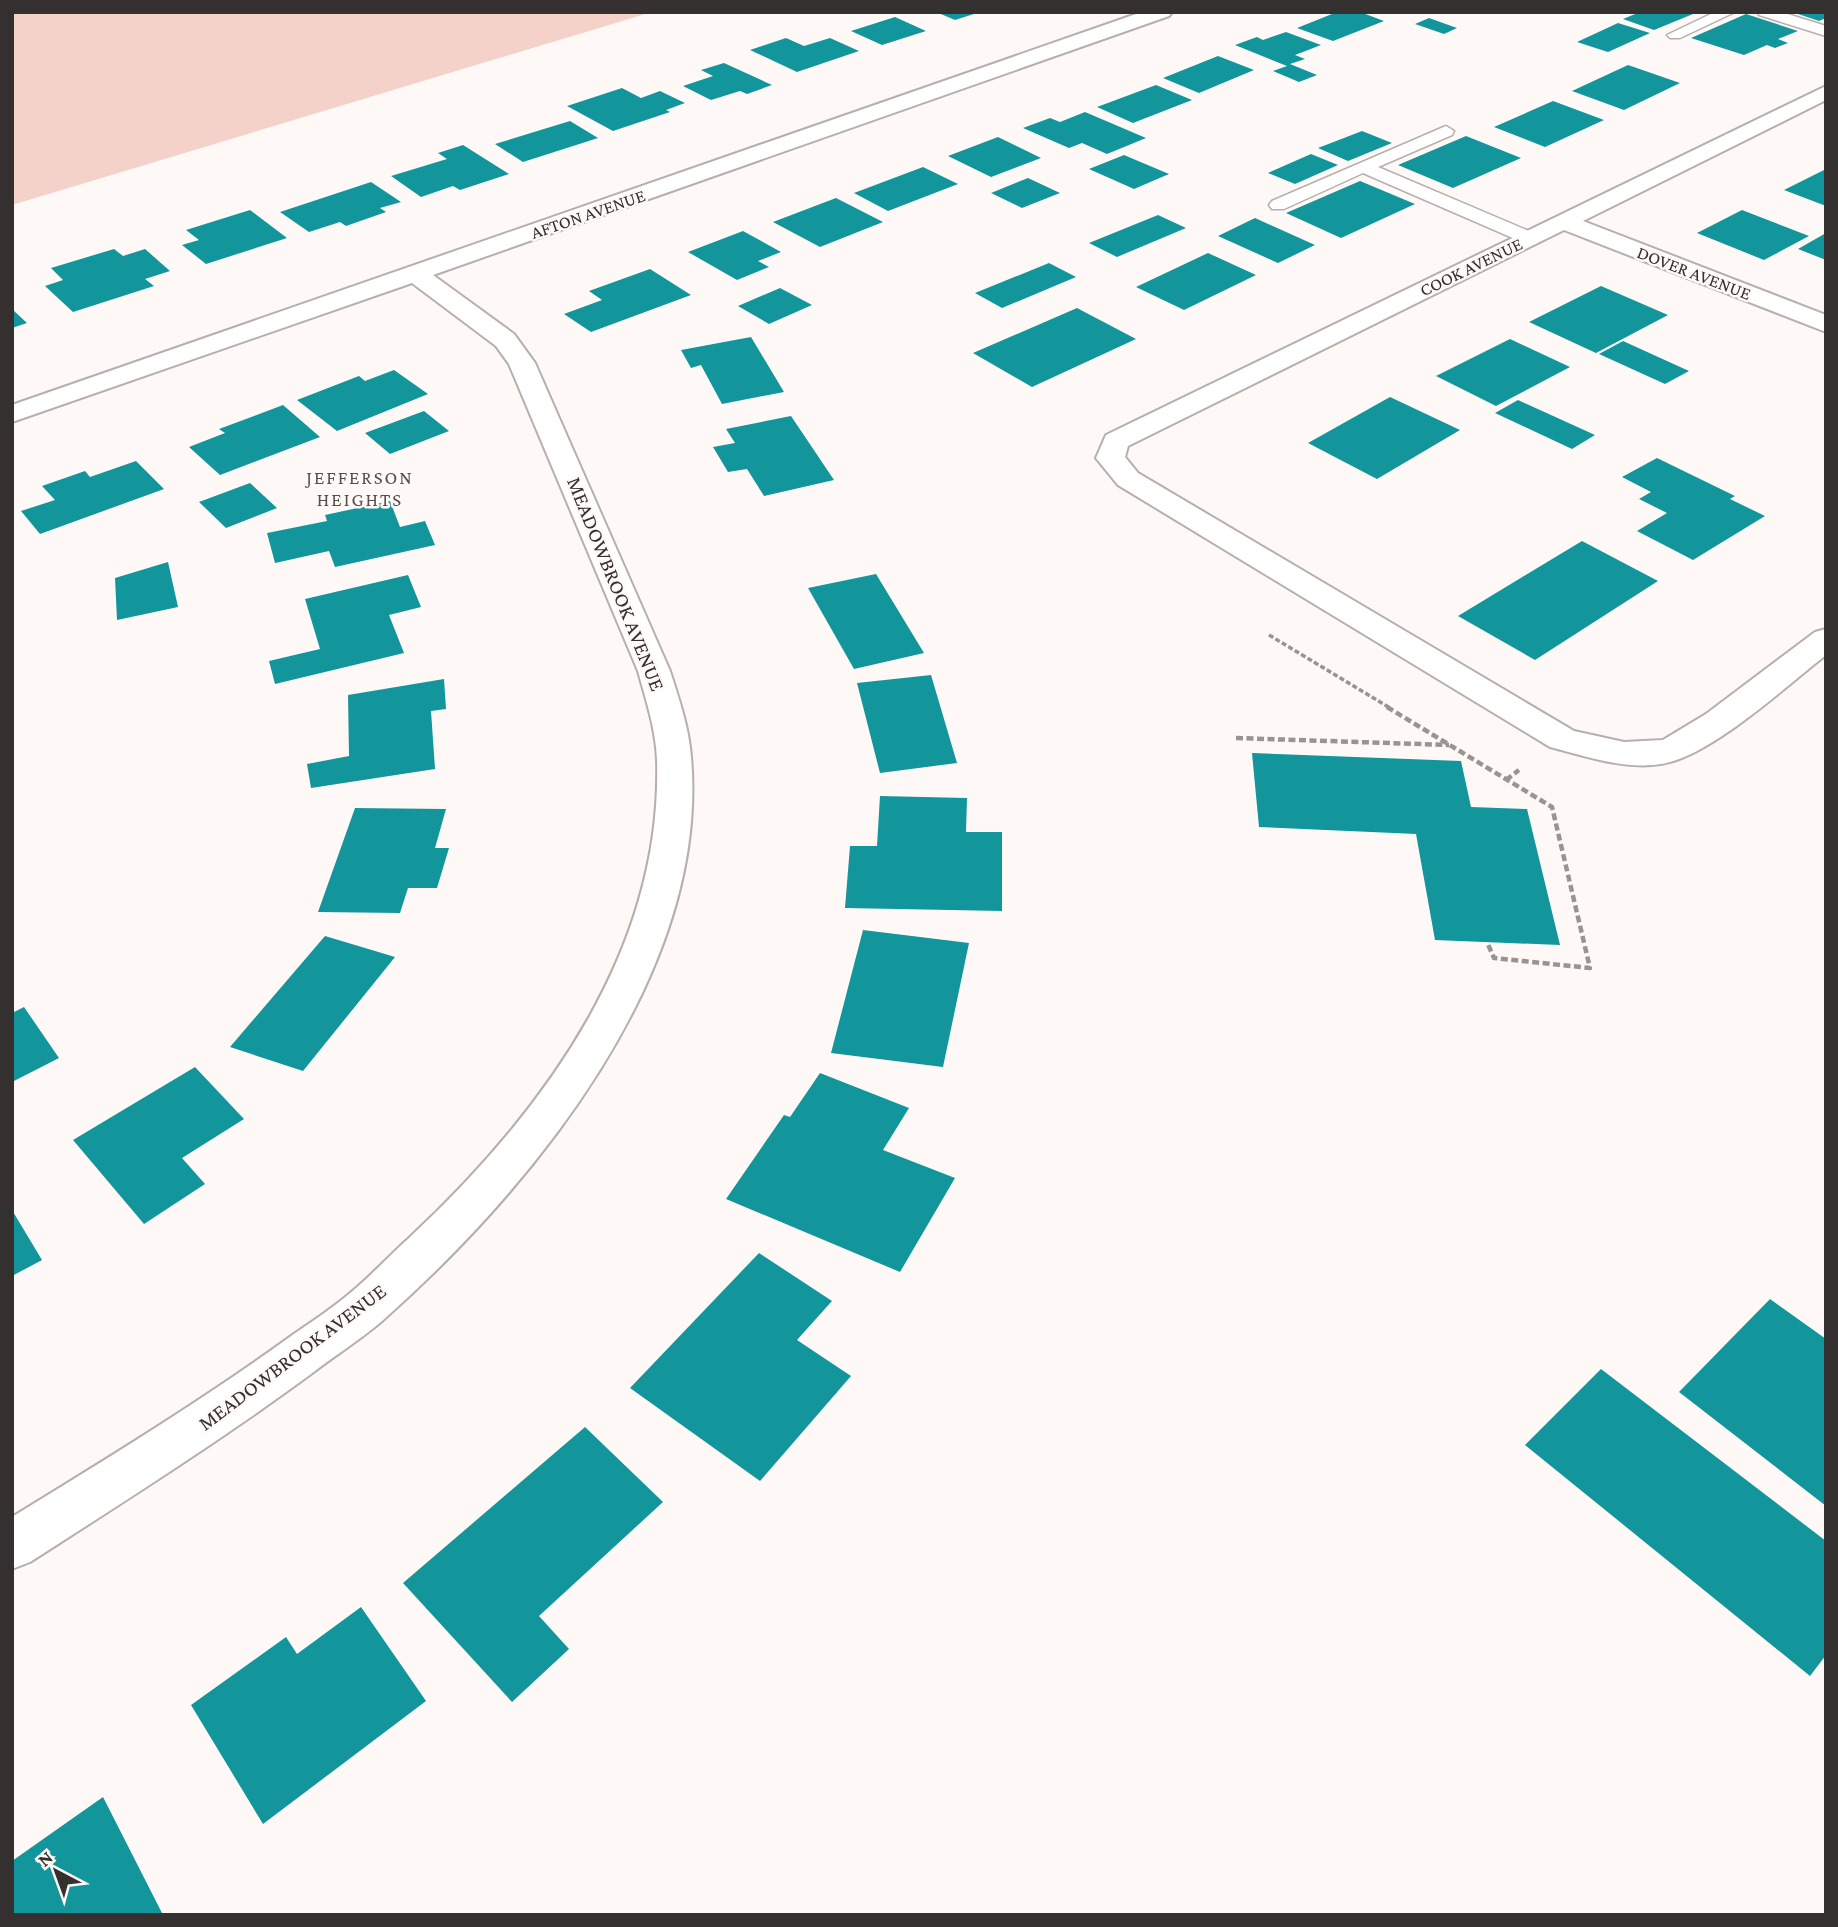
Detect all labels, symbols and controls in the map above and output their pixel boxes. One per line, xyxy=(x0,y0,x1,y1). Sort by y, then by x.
street label: AFTON AVENUE xyxy=(528,185,648,243)
street label: COOK AVENUE xyxy=(1416,233,1526,300)
street label: DOVER AVENUE xyxy=(1634,242,1754,304)
district label: JEFFERSON HEIGHTS xyxy=(304,467,414,510)
street label: MEADOWBROOK AVENUE xyxy=(562,474,670,694)
street label: MEADOWBROOK AVENUE xyxy=(193,1279,391,1435)
north arrow xyxy=(21,1836,91,1906)
text: N xyxy=(33,1846,57,1871)

